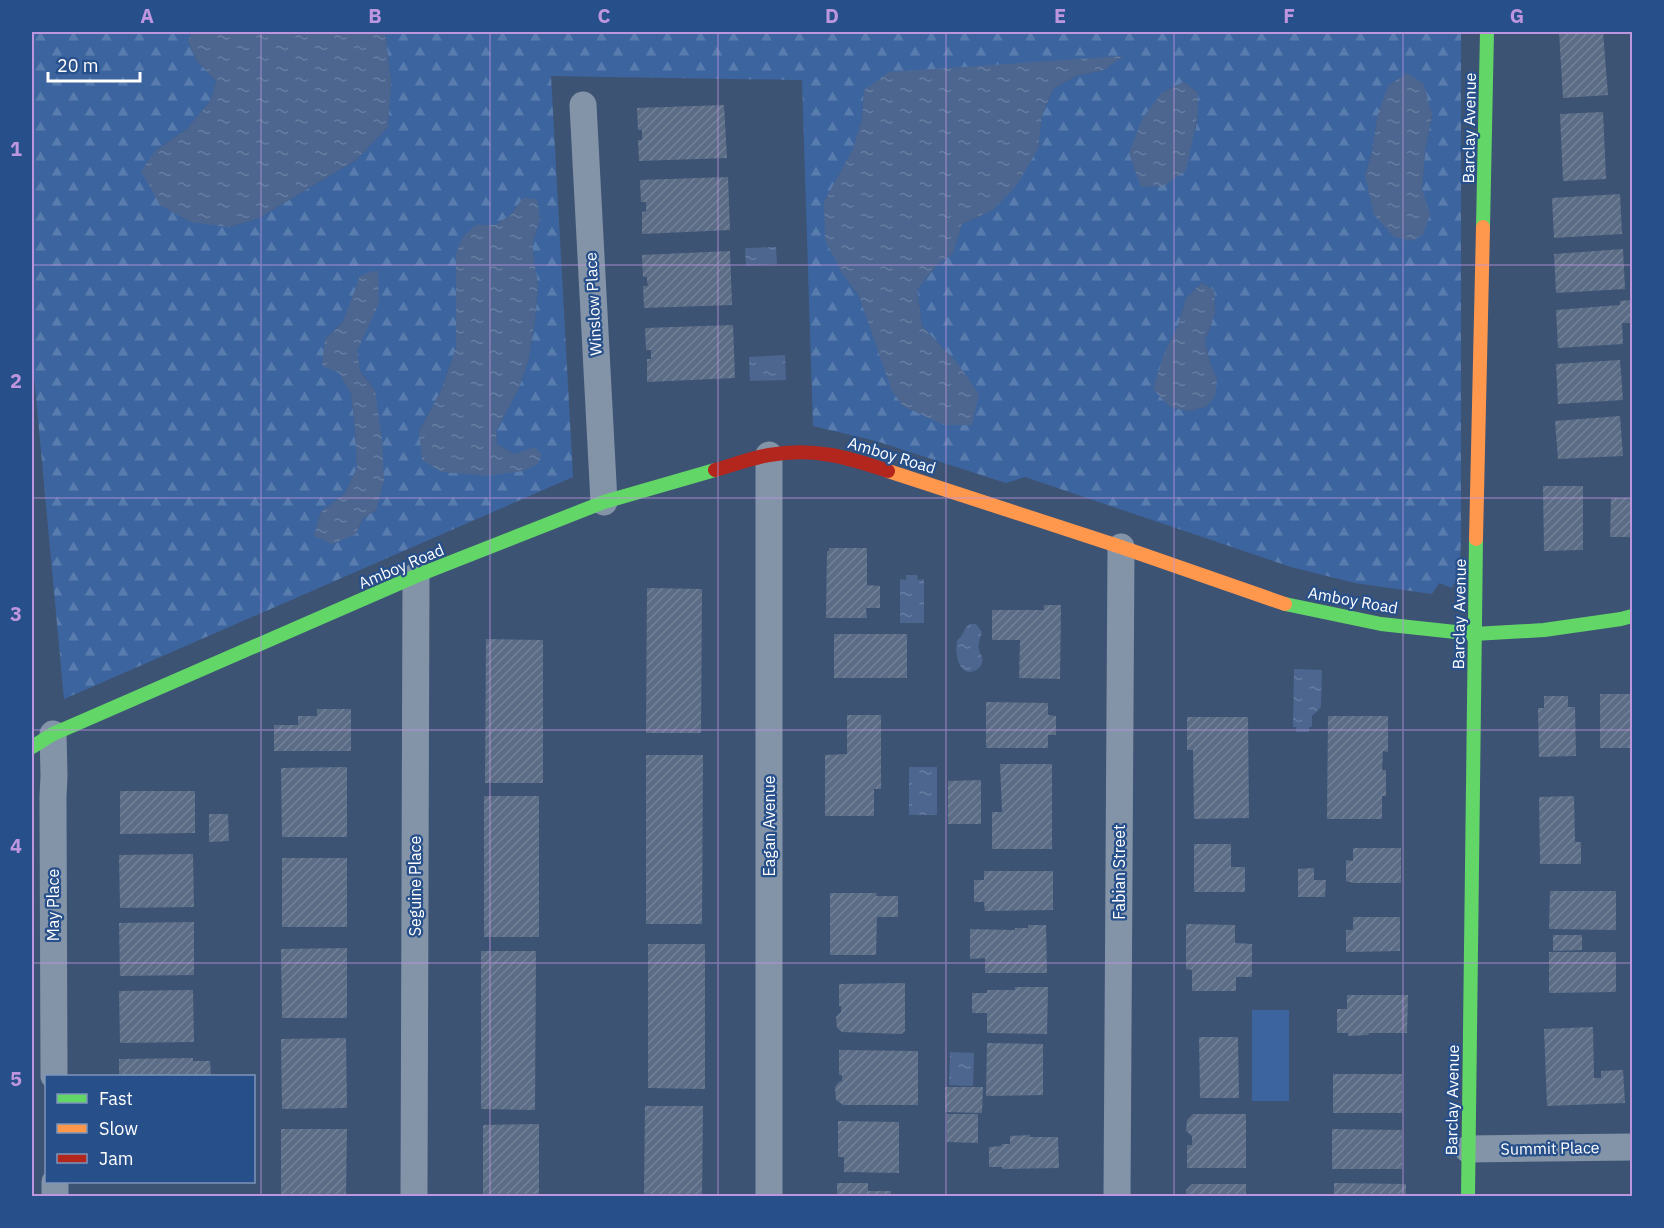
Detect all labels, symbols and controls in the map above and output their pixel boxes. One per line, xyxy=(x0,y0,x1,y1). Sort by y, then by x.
text: A xyxy=(140,2,154,29)
text: B xyxy=(368,2,382,29)
text: C xyxy=(597,2,611,29)
text: D xyxy=(825,2,839,29)
text: E xyxy=(1054,2,1066,29)
text: F xyxy=(1283,2,1295,29)
text: G xyxy=(1510,2,1524,29)
scale bar xyxy=(48,45,140,83)
text: 20 m xyxy=(57,54,99,77)
street label: Barclay Avenue xyxy=(1458,72,1480,184)
text: 1 xyxy=(10,135,22,162)
street label: Winslow Place xyxy=(580,251,606,356)
text: 2 xyxy=(10,367,22,394)
street label: Amboy Road xyxy=(846,432,938,478)
street label: Amboy Road xyxy=(355,539,447,593)
street label: Barclay Avenue xyxy=(1448,558,1470,670)
street label: Amboy Road xyxy=(1306,582,1400,618)
text: 3 xyxy=(10,600,22,627)
street label: Eagan Avenue xyxy=(759,775,779,877)
street label: Fabian Street xyxy=(1109,824,1129,920)
text: 4 xyxy=(10,832,22,859)
street label: Seguine Place xyxy=(405,836,425,936)
street label: May Place xyxy=(43,869,63,941)
street label: Barclay Avenue xyxy=(1441,1044,1463,1156)
text: 5 xyxy=(10,1065,22,1092)
legend xyxy=(45,1075,255,1183)
text: Fast xyxy=(99,1087,133,1110)
text: Slow xyxy=(99,1117,138,1140)
street label: Summit Place xyxy=(1500,1137,1600,1159)
text: Jam xyxy=(99,1147,134,1170)

